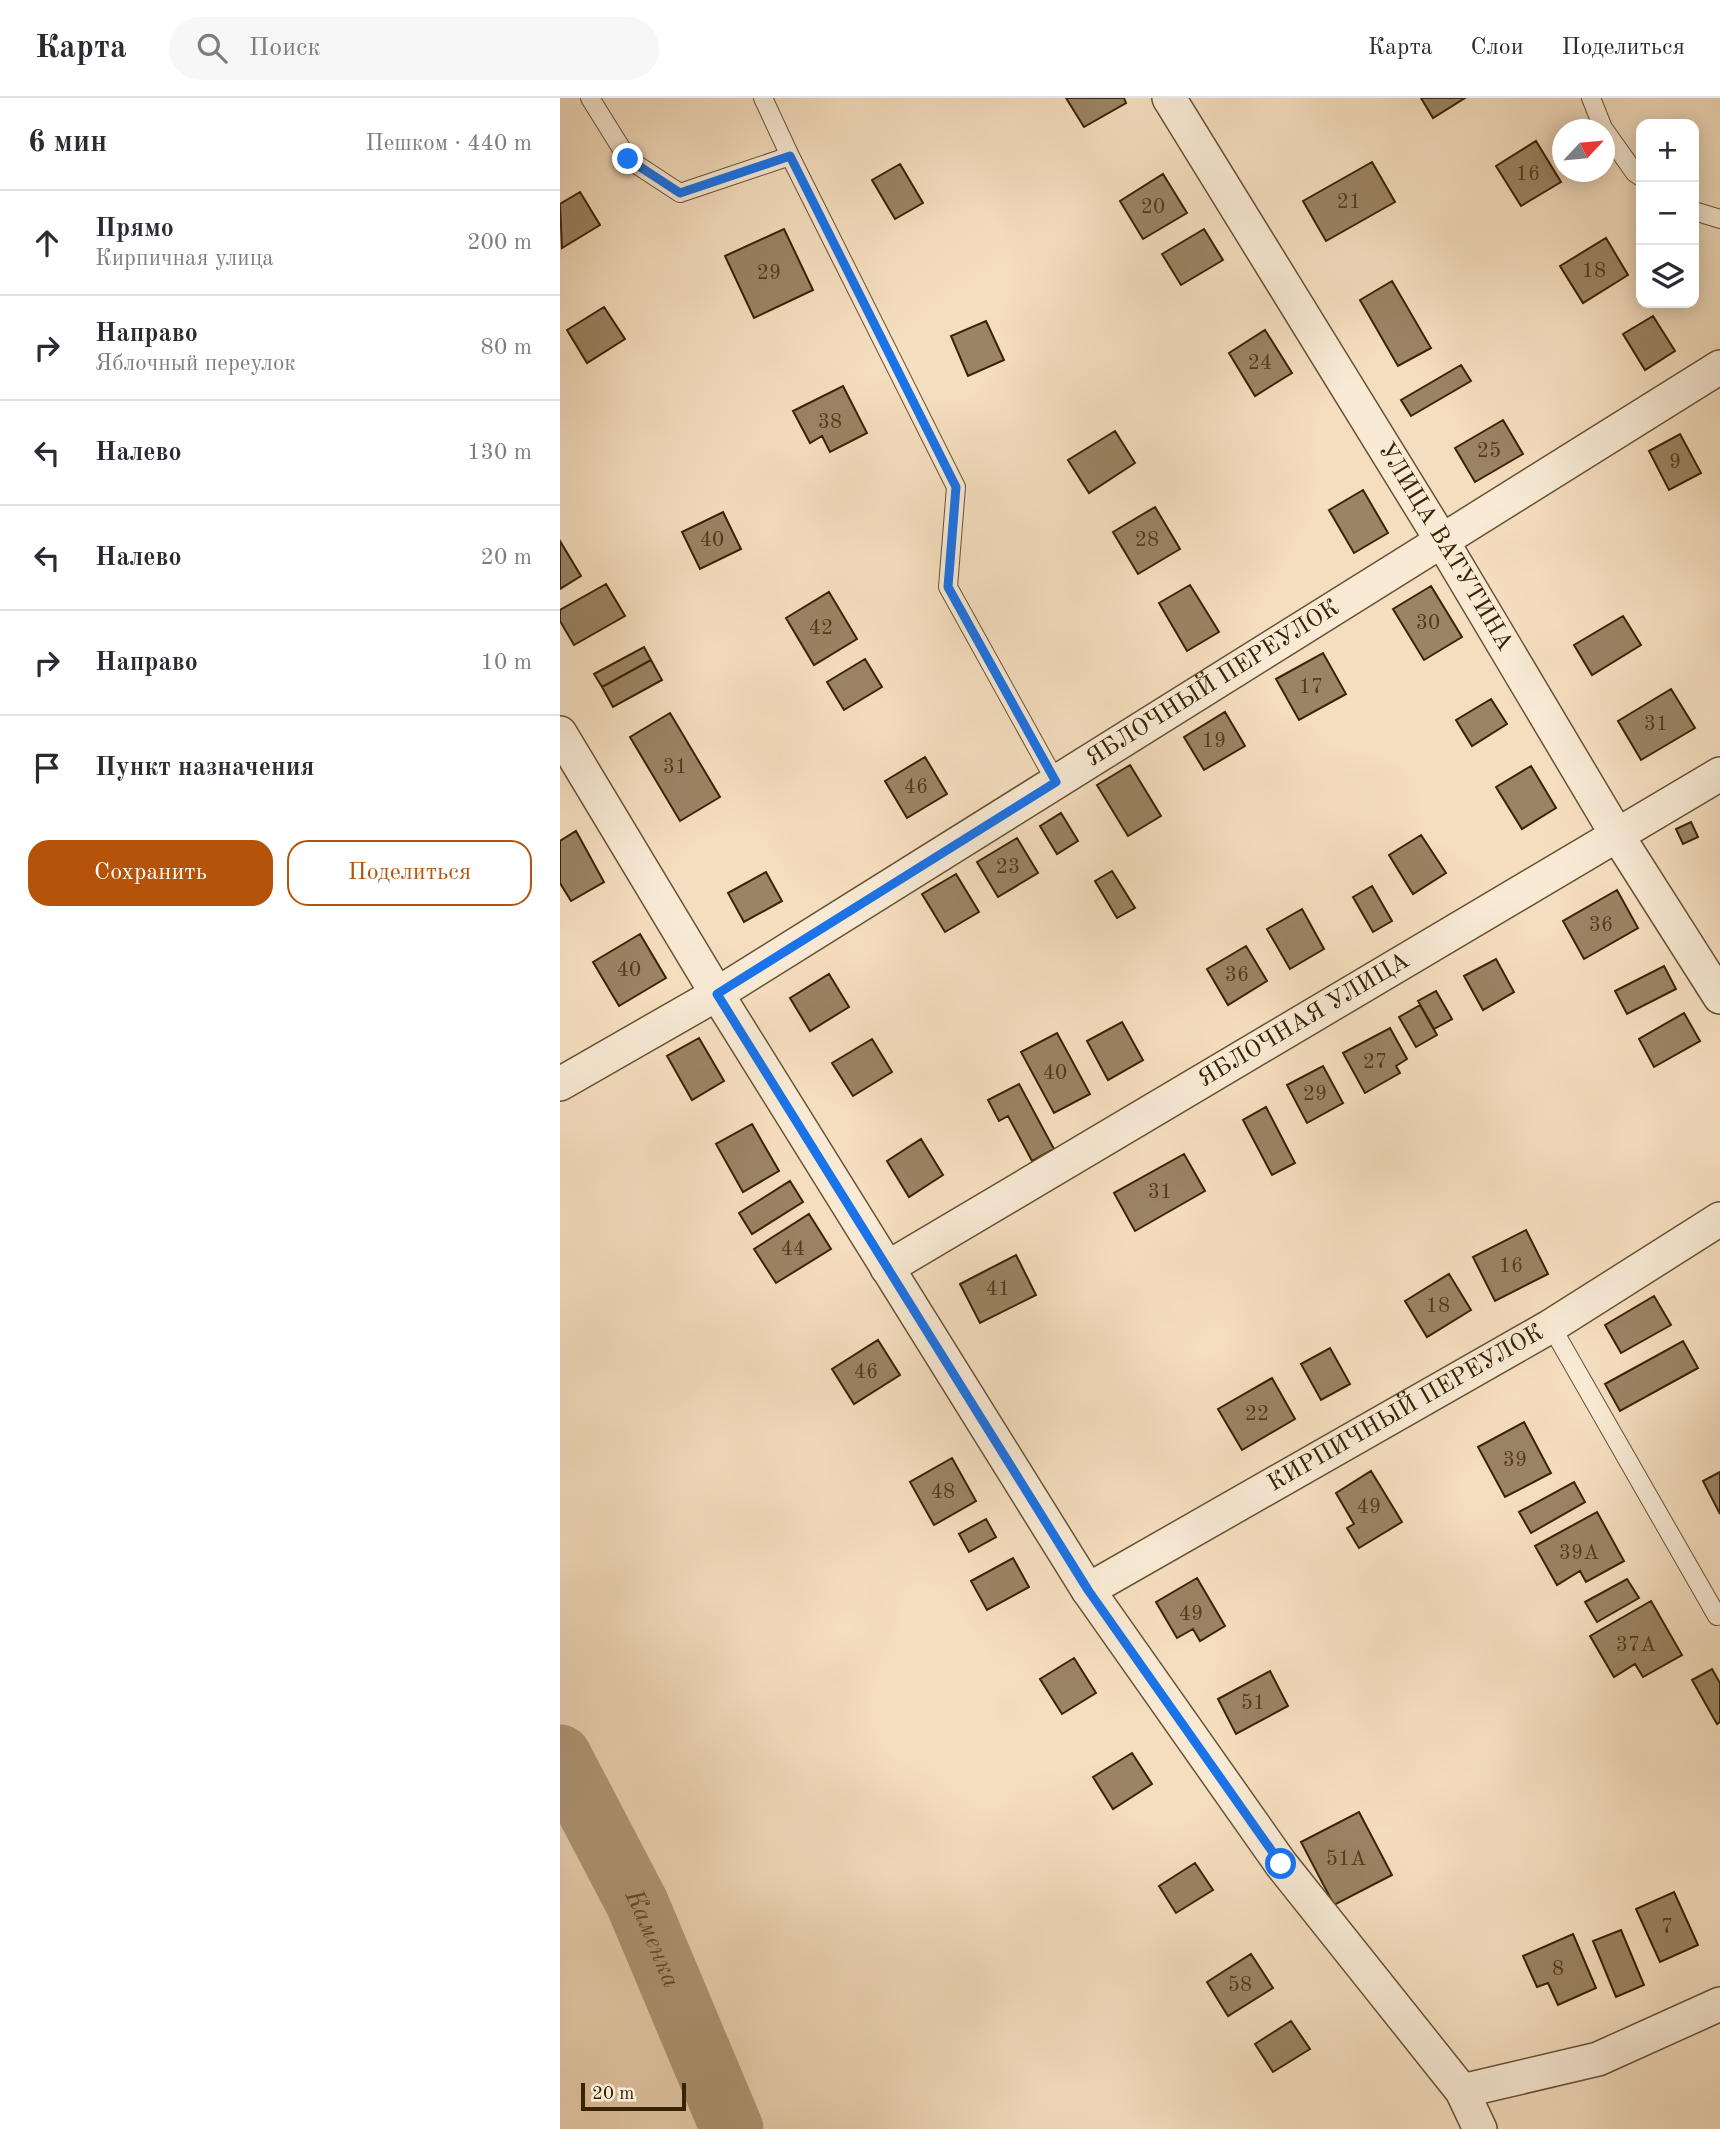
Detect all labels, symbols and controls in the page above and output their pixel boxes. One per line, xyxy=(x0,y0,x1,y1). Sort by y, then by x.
search box xyxy=(169,17,659,80)
icon: search xyxy=(193,29,231,67)
text: Карта xyxy=(35,32,127,65)
text: Поиск xyxy=(249,35,321,61)
text: Карта xyxy=(1368,36,1433,60)
text: Слои xyxy=(1471,36,1524,60)
text: Поделиться xyxy=(1562,36,1685,60)
north arrow xyxy=(1552,119,1615,182)
map controls xyxy=(1636,119,1699,308)
button: + xyxy=(1636,119,1699,182)
text: 6 мин xyxy=(28,128,107,158)
text: Пешком · 440 m xyxy=(366,132,532,155)
route end xyxy=(612,143,643,174)
house number: 16 xyxy=(1516,164,1540,185)
button: − xyxy=(1636,182,1699,245)
house number: 21 xyxy=(1337,192,1361,213)
house number: 20 xyxy=(1141,197,1165,218)
text: Прямо xyxy=(95,216,174,242)
icon: ahead xyxy=(28,224,66,262)
text: 200 m xyxy=(467,231,532,254)
button: layers xyxy=(1636,245,1699,308)
text: Кирпичная улица xyxy=(95,247,274,270)
house number: 18 xyxy=(1582,261,1606,282)
house number: 29 xyxy=(757,263,781,284)
text: Направо xyxy=(95,321,198,347)
icon: right xyxy=(28,329,66,367)
text: 80 m xyxy=(481,336,532,359)
text: Яблочный переулок xyxy=(95,352,296,375)
house number: 24 xyxy=(1248,353,1272,374)
house number: 38 xyxy=(818,412,842,433)
icon: left xyxy=(28,434,66,472)
street label: УЛИЦА ВАТУТИНА xyxy=(1373,439,1517,655)
text: Налево xyxy=(95,440,182,466)
text: 130 m xyxy=(467,441,532,464)
house number: 25 xyxy=(1477,441,1501,462)
house number: 9 xyxy=(1669,452,1681,473)
house number: 40 xyxy=(700,530,724,551)
house number: 28 xyxy=(1135,530,1159,551)
icon: left xyxy=(28,539,66,577)
text: Налево xyxy=(95,545,182,571)
text: 20 m xyxy=(481,546,532,569)
street label: ЯБЛОЧНЫЙ ПЕРЕУЛОК xyxy=(1082,596,1344,772)
house number: 30 xyxy=(1416,613,1440,634)
house number: 42 xyxy=(809,618,833,639)
icon: right xyxy=(28,644,66,682)
text: Направо xyxy=(95,650,198,676)
text: 10 m xyxy=(481,651,532,674)
house number: 17 xyxy=(1299,677,1323,698)
house number: 31 xyxy=(1644,714,1668,735)
house number: 19 xyxy=(1202,731,1226,752)
icon: arrive xyxy=(28,749,66,787)
text: Пункт назначения xyxy=(95,755,314,781)
house number: 31 xyxy=(663,757,687,778)
house number: 46 xyxy=(904,777,928,798)
button: Сохранить xyxy=(28,840,273,906)
button: Поделиться xyxy=(287,840,532,906)
house number: 23 xyxy=(996,857,1020,878)
house number: 36 xyxy=(1589,915,1613,936)
street label: ЯБЛОЧНАЯ УЛИЦА xyxy=(1194,949,1414,1092)
house number: 40 xyxy=(617,960,641,981)
house number: 36 xyxy=(1225,965,1249,986)
house number: 27 xyxy=(1363,1052,1387,1073)
house number: 40 xyxy=(1043,1063,1067,1084)
house number: 29 xyxy=(1303,1084,1327,1105)
house number: 31 xyxy=(1148,1182,1172,1203)
house number: 44 xyxy=(781,1239,805,1260)
house number: 16 xyxy=(1499,1256,1523,1277)
house number: 41 xyxy=(986,1279,1010,1300)
house number: 18 xyxy=(1426,1296,1450,1317)
street label: КИРПИЧНЫЙ ПЕРЕУЛОК xyxy=(1264,1321,1548,1497)
house number: 46 xyxy=(854,1362,878,1383)
house number: 22 xyxy=(1245,1404,1269,1425)
house number: 39 xyxy=(1503,1450,1527,1471)
house number: 48 xyxy=(931,1482,955,1503)
house number: 49 xyxy=(1357,1497,1381,1518)
house number: 39А xyxy=(1559,1543,1599,1564)
house number: 49 xyxy=(1179,1604,1203,1625)
house number: 37А xyxy=(1616,1635,1656,1656)
house number: 51 xyxy=(1241,1693,1265,1714)
route start xyxy=(1265,1848,1296,1879)
house number: 51А xyxy=(1326,1849,1366,1870)
water label: Каменка xyxy=(619,1885,684,1992)
house number: 7 xyxy=(1661,1917,1673,1938)
house number: 8 xyxy=(1552,1959,1564,1980)
house number: 58 xyxy=(1228,1975,1252,1996)
scale bar xyxy=(581,2080,686,2112)
text: 20 m xyxy=(592,2085,634,2104)

